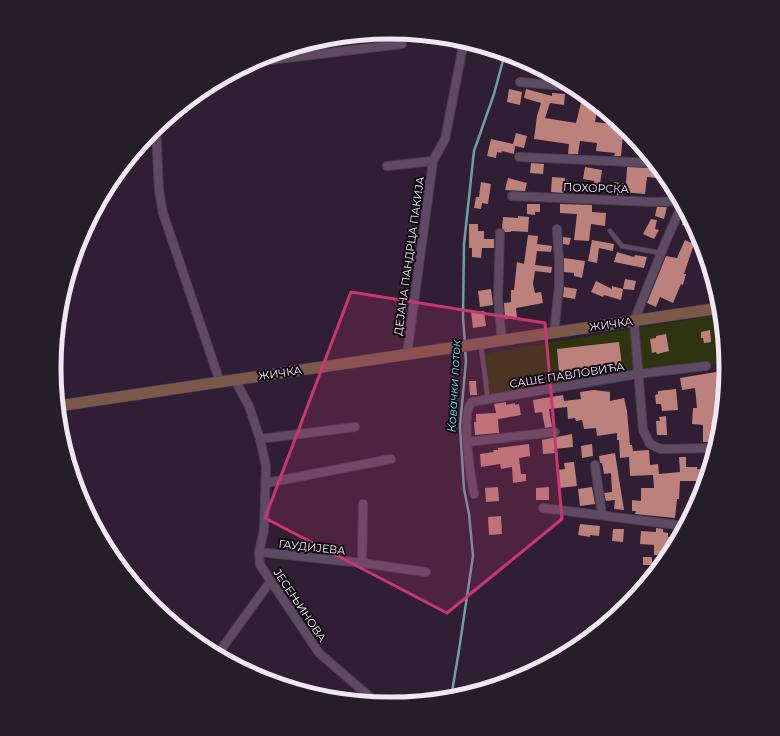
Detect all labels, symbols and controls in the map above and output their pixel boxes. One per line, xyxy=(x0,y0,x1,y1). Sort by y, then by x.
street label: ДЕЈАНА ПАНДРЦА ПАКИЈА xyxy=(391,175,427,336)
street label: ПОХОРСКА xyxy=(563,180,630,196)
street label: ЖИЧКА xyxy=(589,314,634,334)
water label: Ковачки поток xyxy=(444,338,463,433)
street label: САШЕ ПАВЛОВИЋА xyxy=(509,359,626,391)
street label: ЖИЧКА xyxy=(258,363,303,383)
street label: ГАУДИЈЕВА xyxy=(278,537,347,558)
street label: ЈЕСЕЊИНОВА xyxy=(270,566,330,645)

